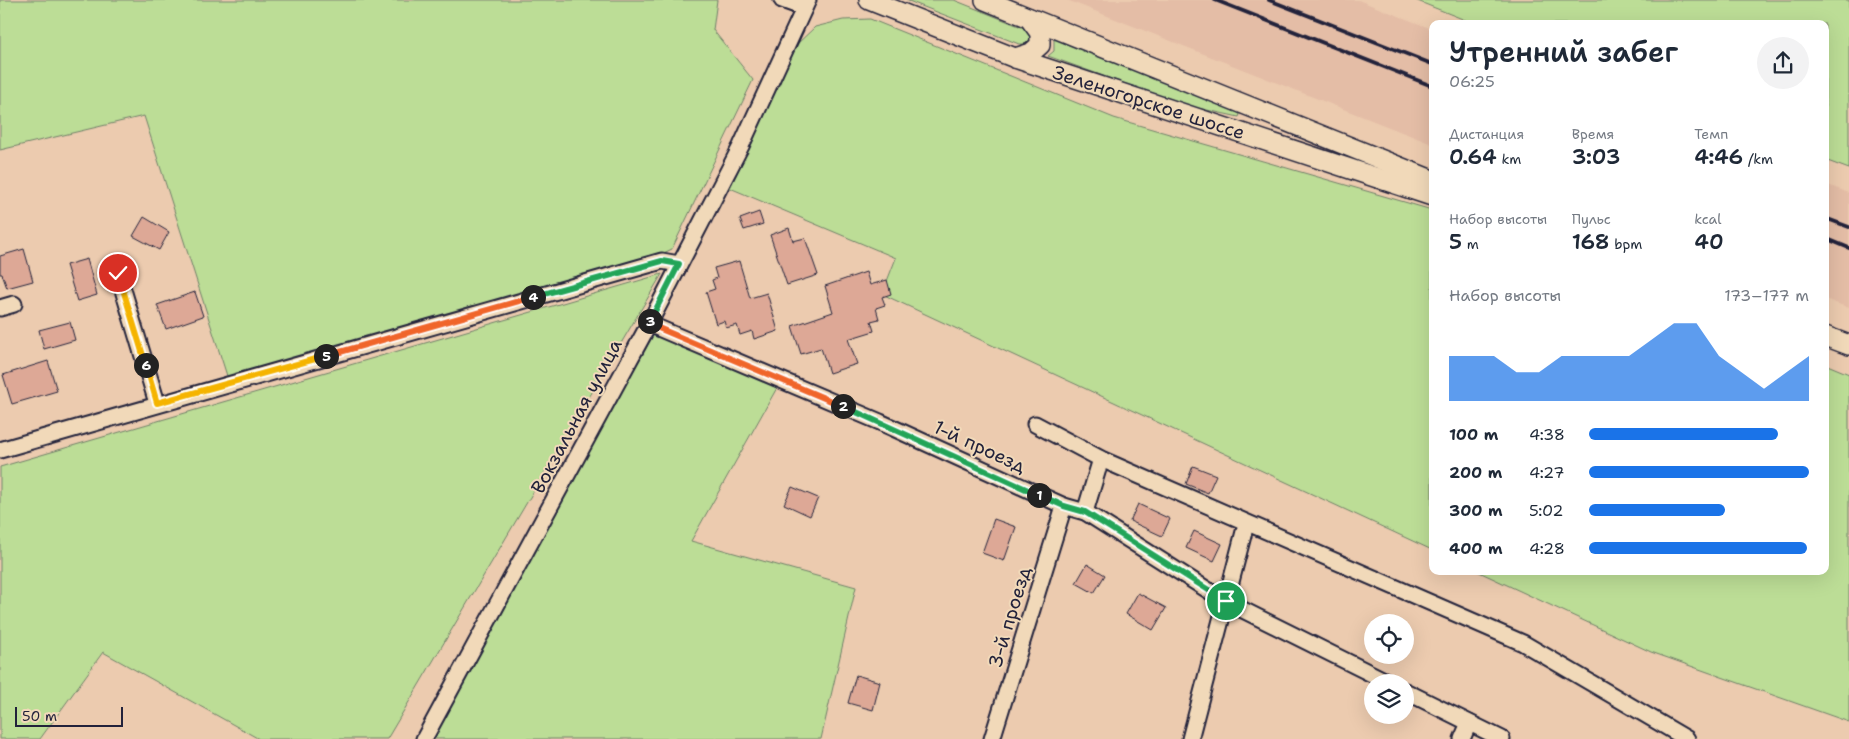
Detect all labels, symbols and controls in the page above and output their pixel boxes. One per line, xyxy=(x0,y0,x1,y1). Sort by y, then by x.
text: Утренний забег xyxy=(1449,33,1678,71)
button: share xyxy=(1757,37,1809,89)
street label: Зеленогорское шоссе xyxy=(1050,60,1248,145)
text: 06:25 xyxy=(1449,71,1495,92)
text: Дистанция xyxy=(1449,125,1524,143)
text: Время xyxy=(1572,125,1614,143)
text: Темп xyxy=(1694,125,1728,143)
text: 0.64 xyxy=(1449,143,1497,171)
text: 3:03 xyxy=(1572,143,1620,171)
text: 4:46 xyxy=(1694,143,1743,171)
text: km xyxy=(1497,150,1521,168)
text: /km xyxy=(1743,150,1773,168)
text: Набор высоты xyxy=(1449,210,1547,228)
text: Пульс xyxy=(1572,210,1611,228)
text: kcal xyxy=(1694,210,1722,228)
text: 5 xyxy=(1449,228,1462,256)
text: 168 xyxy=(1572,228,1609,256)
text: 40 xyxy=(1694,228,1724,256)
text: m xyxy=(1462,235,1479,253)
text: bpm xyxy=(1609,235,1642,253)
pin xyxy=(97,252,139,294)
icon: check xyxy=(104,259,132,287)
pin: 4 xyxy=(520,284,546,310)
text: Набор высоты xyxy=(1449,285,1561,306)
text: 173–177 m xyxy=(1724,285,1809,306)
text: 4 xyxy=(529,288,538,306)
pin: 3 xyxy=(638,308,662,334)
text: 3 xyxy=(646,312,655,330)
street label: Вокзальная улица xyxy=(525,335,628,498)
pin: 5 xyxy=(314,344,338,368)
text: 5 xyxy=(322,347,331,365)
pin: 6 xyxy=(134,352,158,378)
text: 6 xyxy=(142,356,151,374)
pin: 2 xyxy=(830,394,856,418)
text: 2 xyxy=(839,397,848,415)
street label: 1-й проезд xyxy=(930,414,1030,479)
text: 100 m xyxy=(1449,424,1498,445)
text: 4:38 xyxy=(1529,424,1565,445)
text: 200 m xyxy=(1449,462,1502,483)
text: 4:27 xyxy=(1529,462,1564,483)
pin: 1 xyxy=(1026,482,1052,508)
text: 1 xyxy=(1036,486,1043,504)
text: 300 m xyxy=(1449,500,1503,521)
text: 5:02 xyxy=(1529,500,1563,521)
text: 400 m xyxy=(1449,538,1503,559)
text: 4:28 xyxy=(1529,538,1565,559)
street label: 3-й проезд xyxy=(982,563,1037,671)
pin xyxy=(1205,580,1247,622)
icon: arrive xyxy=(1212,587,1240,615)
map controls xyxy=(1364,614,1414,724)
button: locate xyxy=(1364,614,1414,664)
button: layers xyxy=(1364,674,1414,724)
scale bar xyxy=(15,704,122,727)
text: 50 m xyxy=(22,707,57,725)

